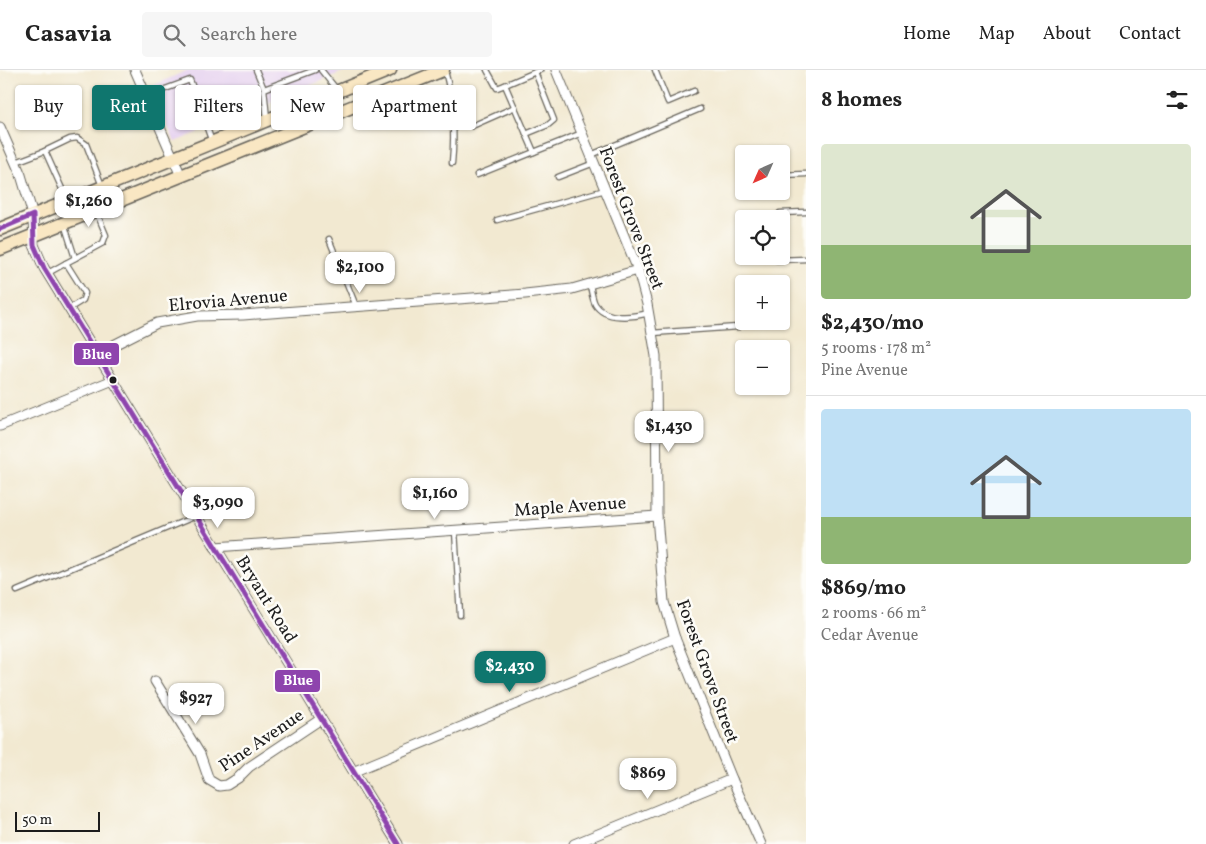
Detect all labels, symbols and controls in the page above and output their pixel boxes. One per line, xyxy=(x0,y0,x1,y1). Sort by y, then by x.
search box xyxy=(142,12,492,57)
text: Casavia xyxy=(25,18,112,52)
icon: search xyxy=(160,21,188,49)
text: Search here xyxy=(200,22,297,48)
text: Home xyxy=(903,22,951,47)
text: Map xyxy=(979,22,1015,47)
text: About xyxy=(1043,22,1091,47)
text: Contact xyxy=(1119,22,1181,47)
chip: Buy xyxy=(15,85,82,130)
chip: Rent xyxy=(92,85,165,130)
chip: Filters xyxy=(175,85,261,130)
chip: New xyxy=(271,85,343,130)
chip: Apartment xyxy=(353,85,476,130)
text: 8 homes xyxy=(821,86,902,115)
icon: filters xyxy=(1163,86,1191,114)
street label: Forest Grove Street xyxy=(592,143,669,294)
north arrow xyxy=(735,145,790,200)
map controls xyxy=(735,145,790,395)
icon: home xyxy=(961,176,1051,266)
pin: $1,260 xyxy=(48,186,130,228)
text: $1,260 xyxy=(66,191,112,213)
button: locate xyxy=(735,210,790,265)
pin: $2,100 xyxy=(319,252,401,294)
text: $2,100 xyxy=(336,257,384,279)
button: + xyxy=(735,275,790,330)
street label: Elrovia Avenue xyxy=(168,284,289,319)
text: $2,430/mo xyxy=(821,309,924,338)
text: 5 rooms · 178 m² xyxy=(821,338,931,360)
button: − xyxy=(735,340,790,395)
line badge: Blue xyxy=(73,342,120,366)
text: Blue xyxy=(82,346,112,365)
text: Pine Avenue xyxy=(821,360,908,382)
unlabelled marker xyxy=(108,375,118,385)
pin: $1,430 xyxy=(628,410,710,453)
text: $1,430 xyxy=(646,416,692,438)
icon: home xyxy=(961,442,1051,532)
pin: $1,160 xyxy=(394,478,476,520)
text: $1,160 xyxy=(412,483,458,505)
pin: $3,090 xyxy=(177,486,259,529)
street label: Maple Avenue xyxy=(513,491,627,524)
text: $3,090 xyxy=(193,492,243,514)
street label: Bryant Road xyxy=(229,551,302,648)
text: $869/mo xyxy=(821,574,906,603)
street label: Forest Grove Street xyxy=(669,596,744,747)
text: 2 rooms · 66 m² xyxy=(821,603,927,625)
text: Cedar Avenue xyxy=(821,625,918,647)
pin: $2,430 xyxy=(469,650,551,693)
text: $2,430 xyxy=(486,656,534,678)
line badge: Blue xyxy=(274,669,321,693)
text: Blue xyxy=(283,672,313,691)
pin: $927 xyxy=(166,682,226,725)
text: $927 xyxy=(179,688,213,710)
street label: Pine Avenue xyxy=(214,704,309,779)
pin: $869 xyxy=(618,758,678,800)
text: $869 xyxy=(630,763,666,785)
scale bar xyxy=(15,809,100,832)
text: 50 m xyxy=(22,811,52,830)

